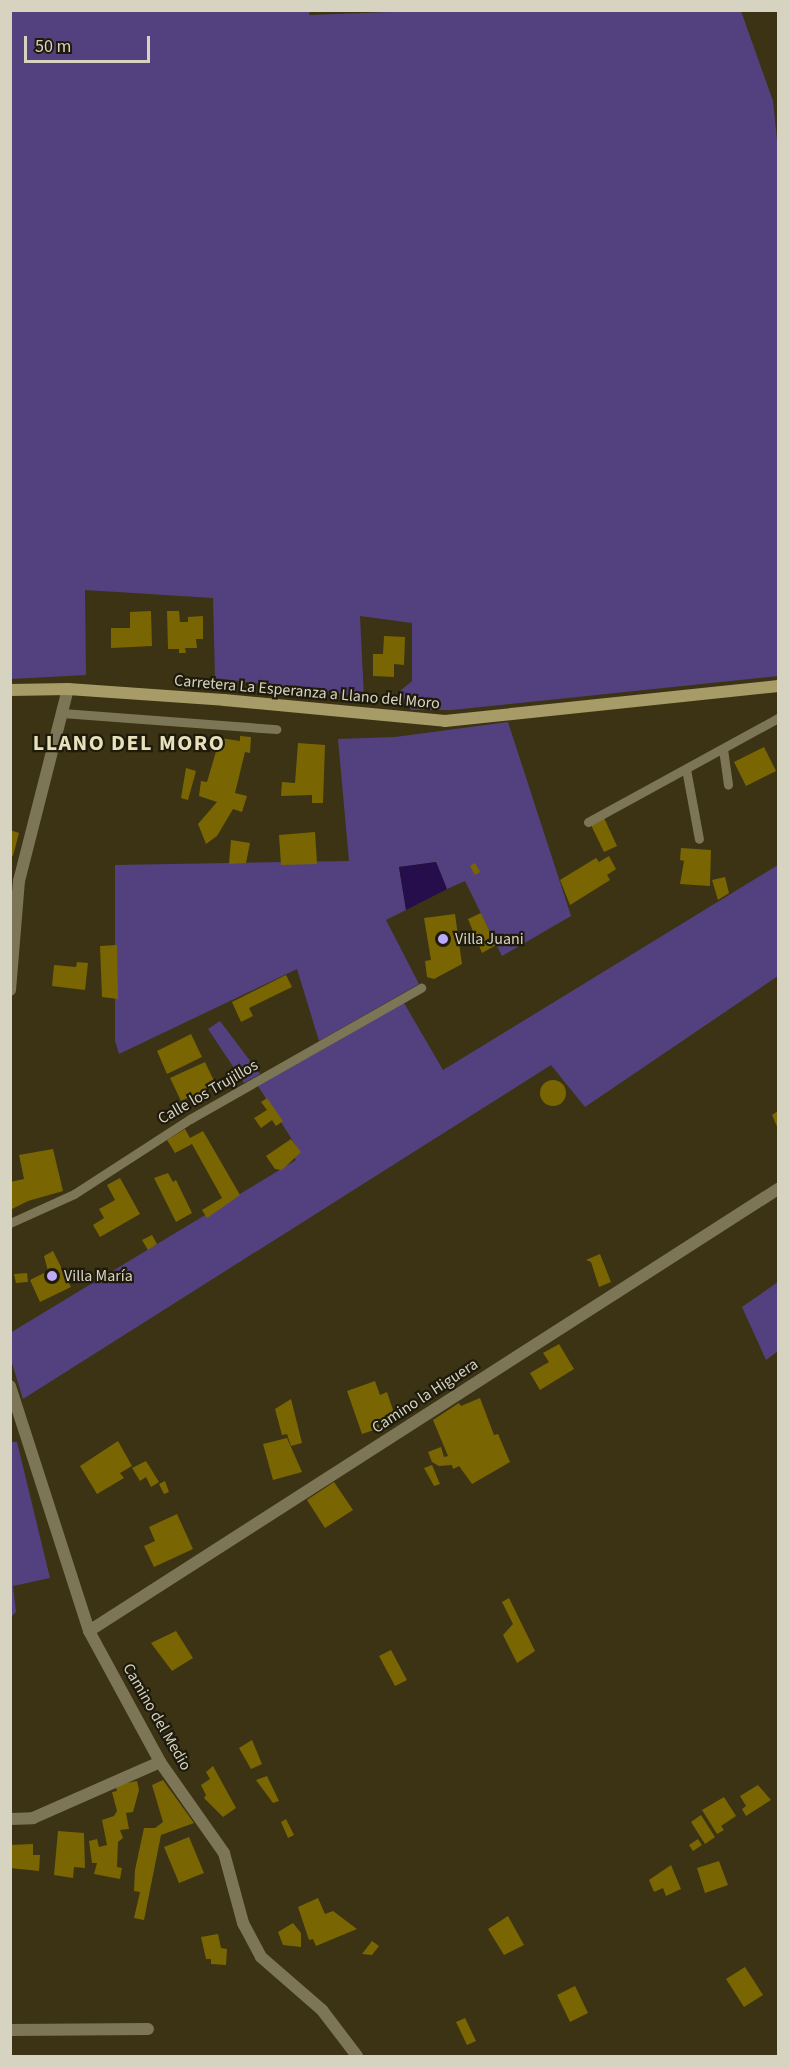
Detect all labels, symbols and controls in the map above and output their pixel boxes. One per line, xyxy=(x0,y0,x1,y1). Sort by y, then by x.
scale bar xyxy=(27,24,153,62)
text: 50 m xyxy=(35,34,71,59)
street label: Carretera La Esperanza a Llano del Moro xyxy=(173,671,441,713)
district label: LLANO DEL MORO xyxy=(33,731,225,757)
place label: Villa Juani xyxy=(455,929,524,949)
marker: Villa Juani xyxy=(436,932,450,946)
street label: Calle los Trujillos xyxy=(154,1056,262,1128)
place label: Villa María xyxy=(64,1266,133,1286)
marker: Villa María xyxy=(45,1269,59,1283)
street label: Camino la Higuera xyxy=(368,1355,482,1437)
street label: Camino del Medio xyxy=(119,1660,195,1774)

